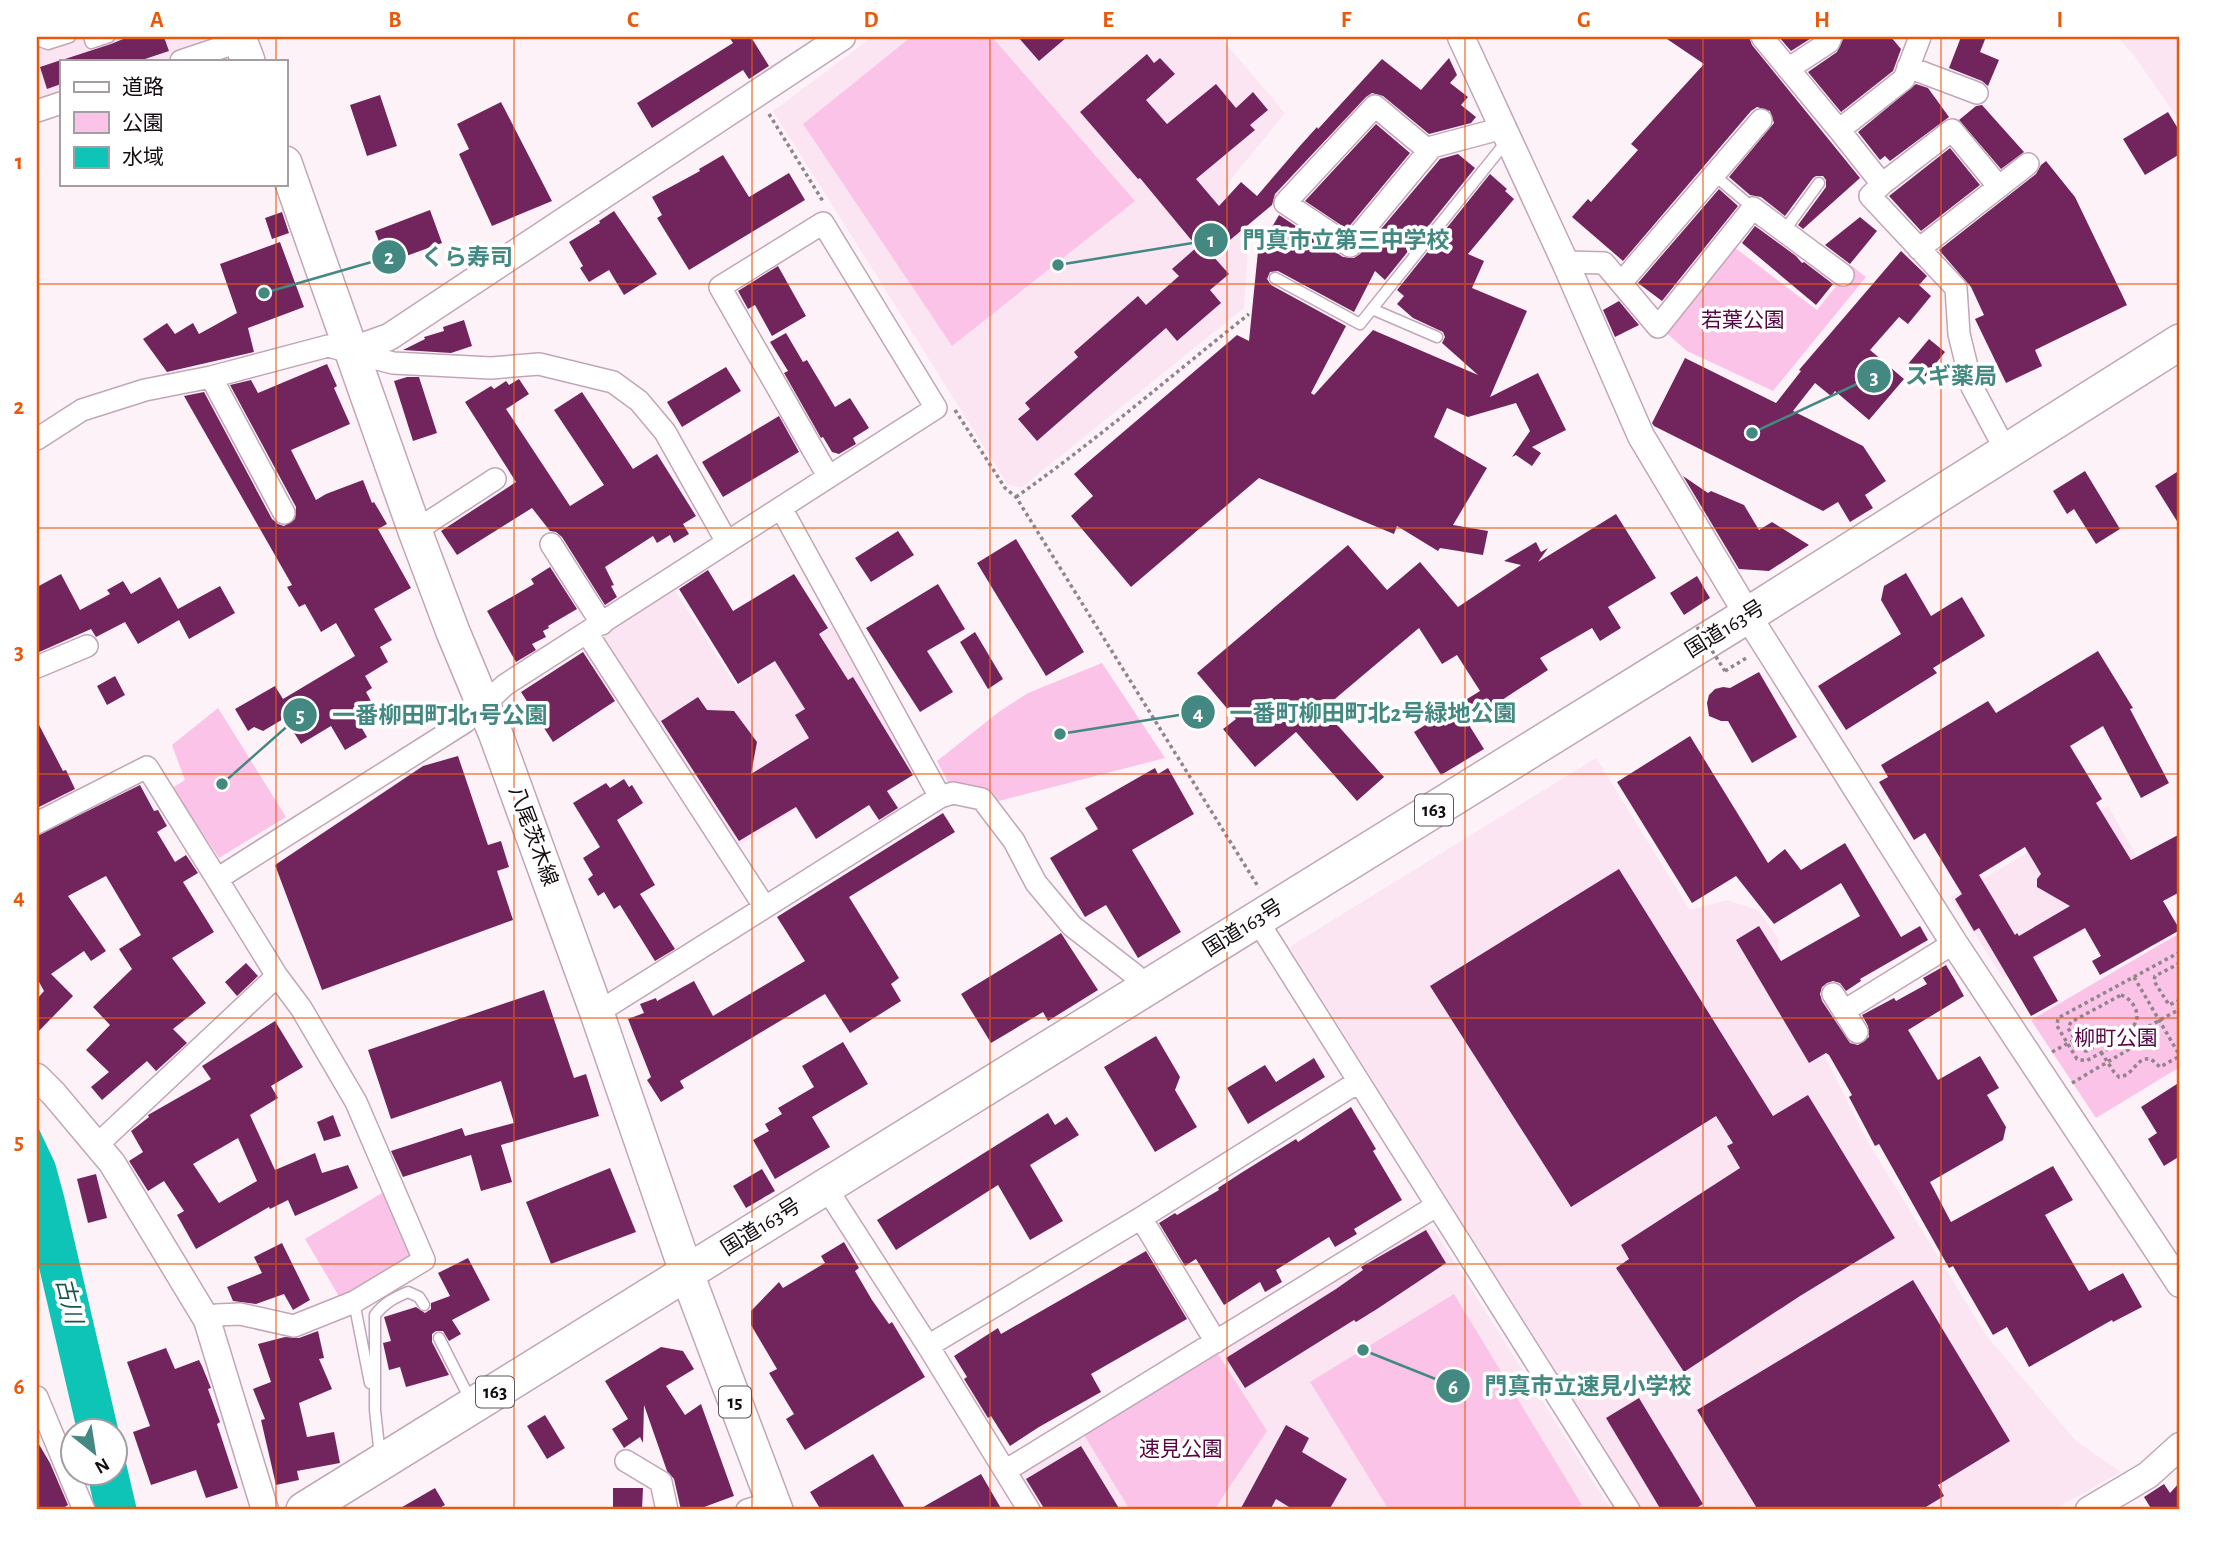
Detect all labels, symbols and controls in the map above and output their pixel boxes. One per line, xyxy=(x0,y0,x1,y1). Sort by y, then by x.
text: A xyxy=(150,9,164,32)
text: B xyxy=(388,9,402,32)
text: C xyxy=(627,9,639,32)
text: D xyxy=(863,9,879,32)
text: E xyxy=(1102,9,1114,32)
text: F xyxy=(1341,9,1352,32)
text: G xyxy=(1577,9,1591,32)
text: H xyxy=(1814,9,1830,32)
text: I xyxy=(2057,9,2063,32)
legend xyxy=(60,60,287,186)
text: 道路 xyxy=(122,76,164,98)
text: 公園 xyxy=(122,113,164,134)
text: 水域 xyxy=(122,146,164,168)
text: 1 xyxy=(15,151,23,174)
callout: 門真市立第三中学校 xyxy=(1194,218,1464,262)
text: 門真市立第三中学校 xyxy=(1243,228,1450,253)
text: 1 xyxy=(1207,230,1215,251)
callout: くら寿司 xyxy=(372,235,527,279)
text: くら寿司 xyxy=(421,245,513,270)
text: 2 xyxy=(384,247,394,268)
park label: 若葉公園 xyxy=(1701,309,1785,331)
callout: スギ薬局 xyxy=(1856,354,2011,398)
text: スギ薬局 xyxy=(1905,364,1997,389)
text: 3 xyxy=(1869,367,1879,388)
text: 2 xyxy=(14,396,25,419)
street label: 国道163号 xyxy=(1681,596,1768,661)
text: 3 xyxy=(14,641,24,664)
callout: 一番町柳田町北2号緑地公園 xyxy=(1180,690,1530,734)
callout: 一番柳田町北1号公園 xyxy=(283,693,561,737)
text: 一番町柳田町北2号緑地公園 xyxy=(1230,701,1516,726)
text: 一番柳田町北1号公園 xyxy=(332,703,548,728)
text: 4 xyxy=(1193,703,1203,724)
text: 5 xyxy=(295,705,305,726)
street label: 八尾茨木線 xyxy=(505,783,562,889)
road number: 163 xyxy=(1415,794,1453,825)
text: 4 xyxy=(13,886,25,909)
street label: 国道163号 xyxy=(1199,895,1286,960)
park label: 柳町公園 xyxy=(2074,1027,2158,1049)
text: 5 xyxy=(14,1131,24,1154)
street label: 国道163号 xyxy=(717,1194,804,1259)
water label: 古川 xyxy=(51,1275,87,1329)
callout: 門真市立速見小学校 xyxy=(1436,1364,1706,1408)
text: 門真市立速見小学校 xyxy=(1485,1374,1692,1399)
text: 6 xyxy=(13,1376,25,1399)
road number: 163 xyxy=(476,1376,514,1408)
text: 6 xyxy=(1448,1377,1458,1398)
road number: 15 xyxy=(719,1386,751,1418)
north arrow xyxy=(60,1418,130,1488)
park label: 速見公園 xyxy=(1139,1438,1223,1460)
text: N xyxy=(91,1454,112,1477)

